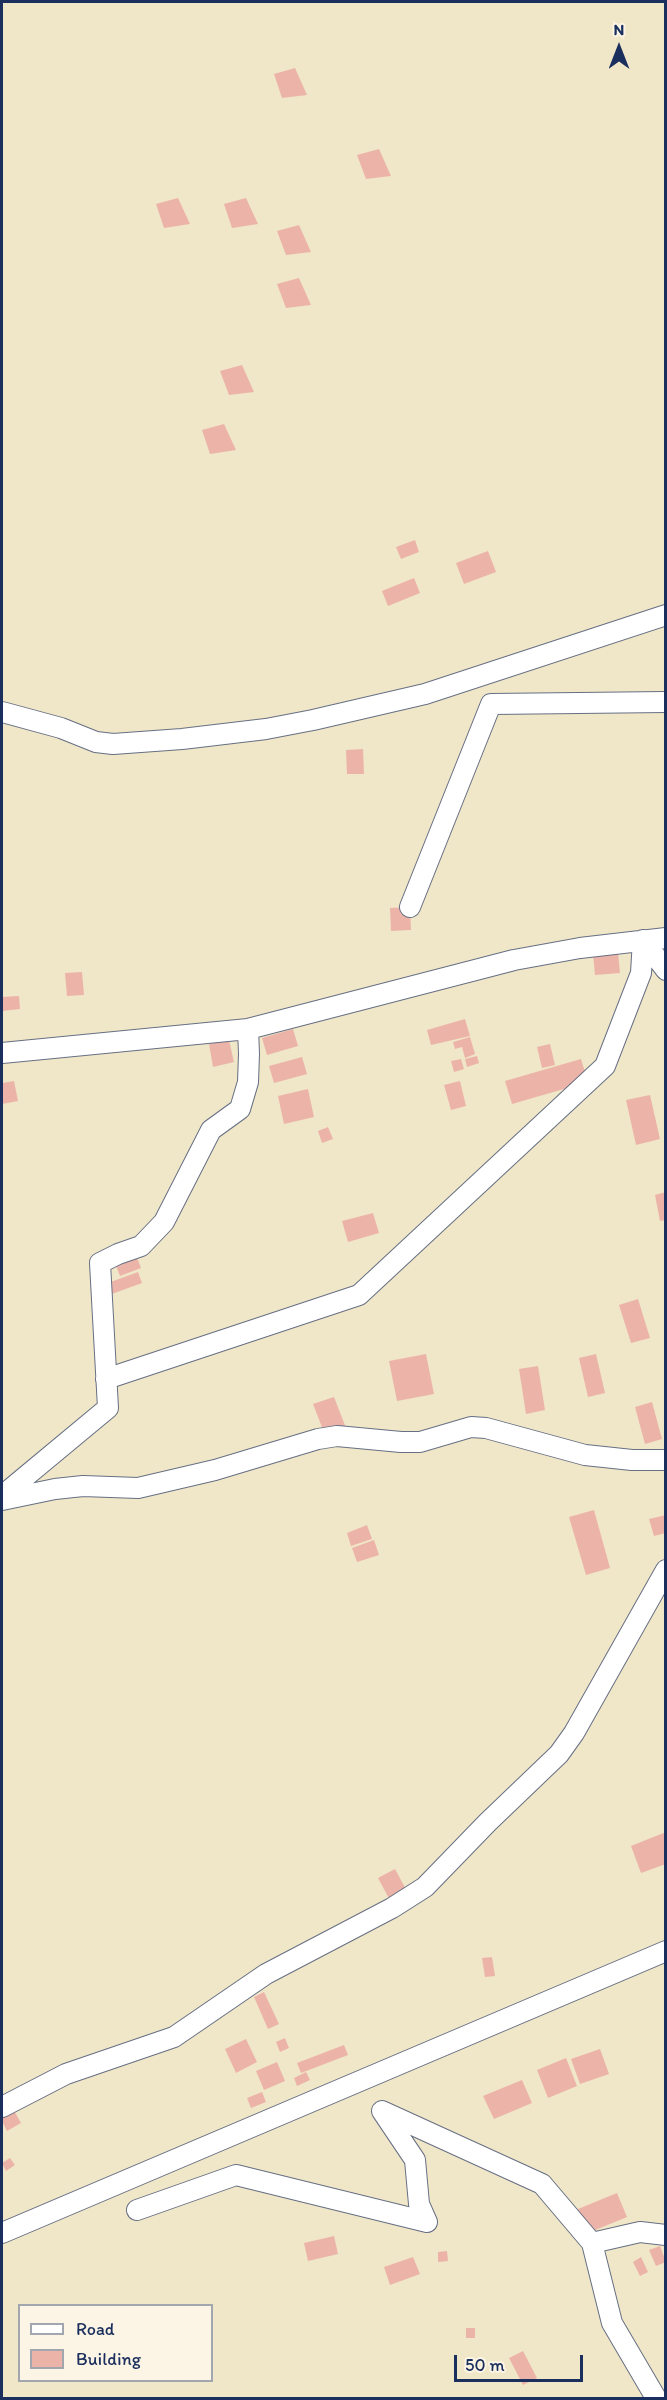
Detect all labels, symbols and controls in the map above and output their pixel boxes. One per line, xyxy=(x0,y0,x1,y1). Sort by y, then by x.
north arrow xyxy=(589,18,649,78)
text: N xyxy=(614,20,624,39)
legend xyxy=(18,2304,213,2382)
text: Road xyxy=(76,2318,115,2340)
scale bar xyxy=(457,2343,586,2381)
text: Building xyxy=(76,2348,141,2370)
text: 50 m xyxy=(465,2354,505,2376)

